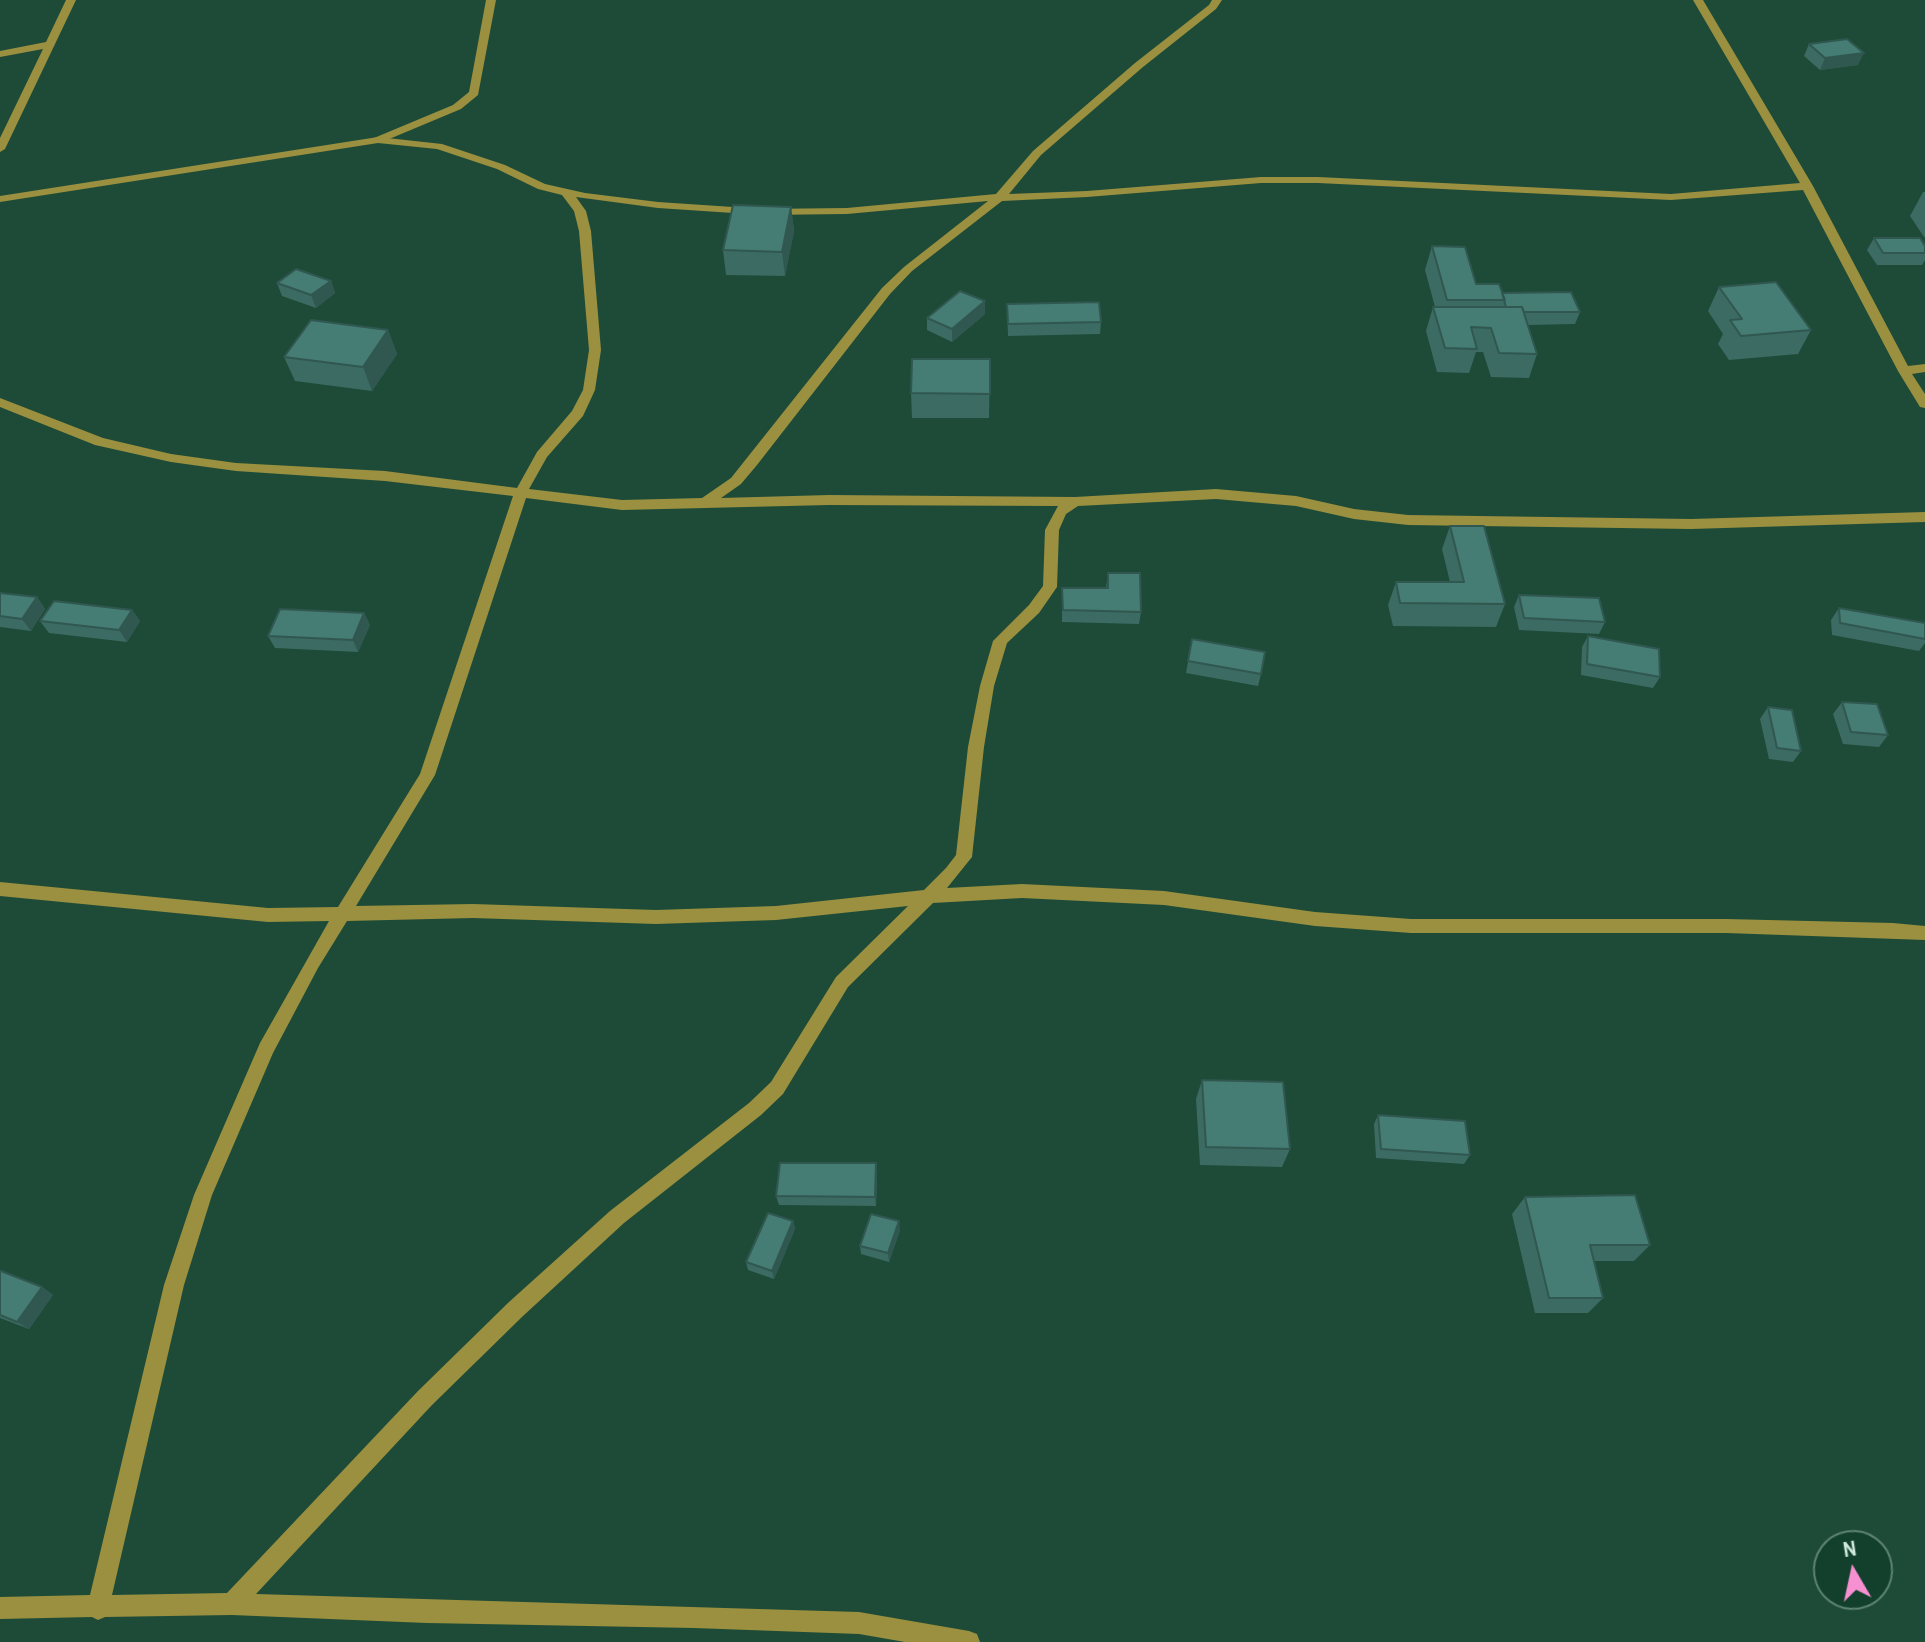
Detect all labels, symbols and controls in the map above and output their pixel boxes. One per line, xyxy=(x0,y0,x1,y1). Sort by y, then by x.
north arrow xyxy=(1813,1530,1893,1610)
text: N xyxy=(1841,1532,1858,1564)

